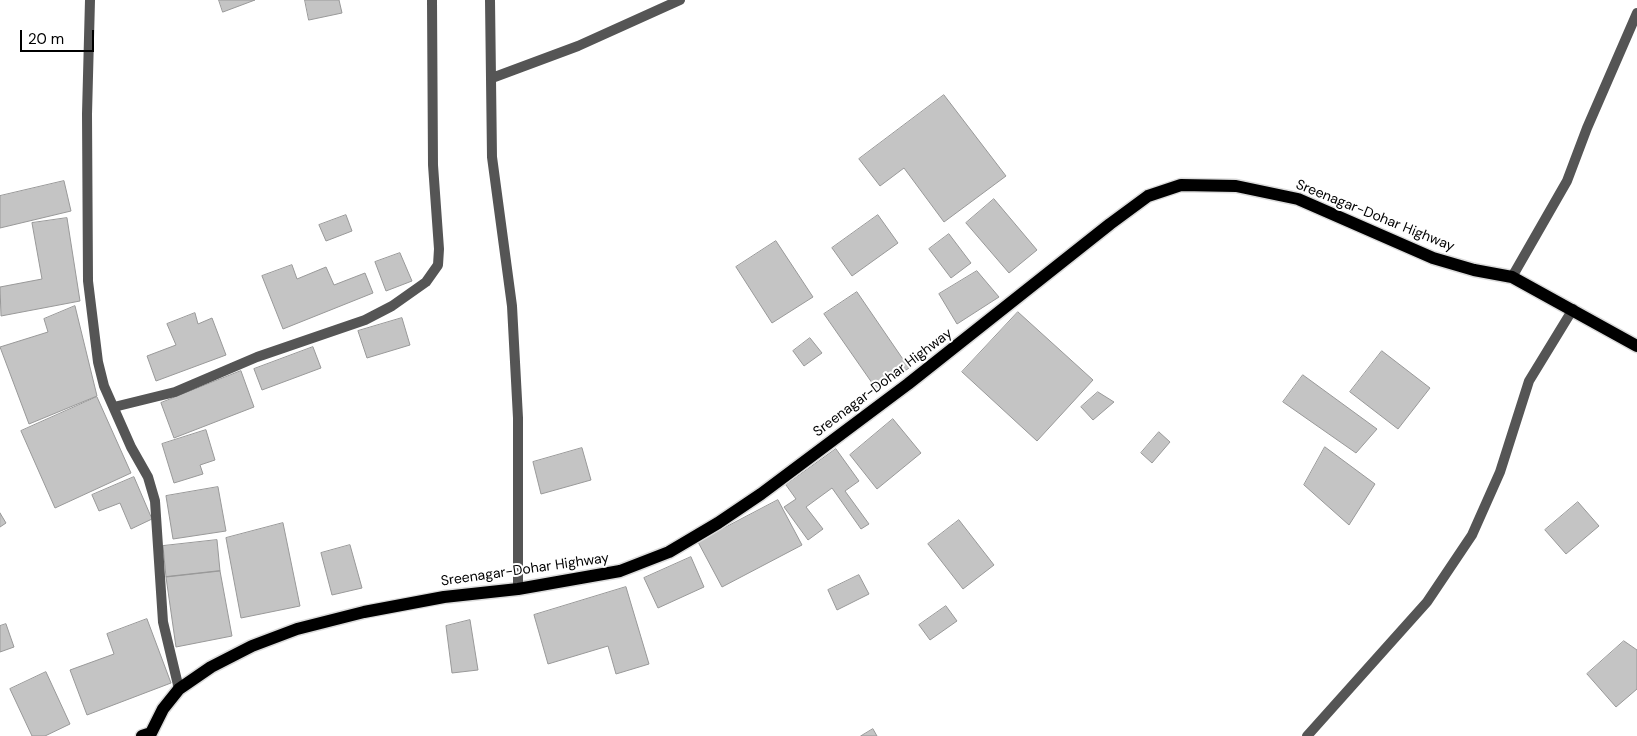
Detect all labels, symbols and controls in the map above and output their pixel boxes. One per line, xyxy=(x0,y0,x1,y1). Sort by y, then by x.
scale bar xyxy=(22,20,96,52)
text: 20 m xyxy=(28,29,64,49)
street label: Sreenagar-Dohar Highway xyxy=(1293,176,1457,256)
street label: Sreenagar-Dohar Highway xyxy=(810,325,956,441)
street label: Sreenagar-Dohar Highway xyxy=(440,550,610,590)

